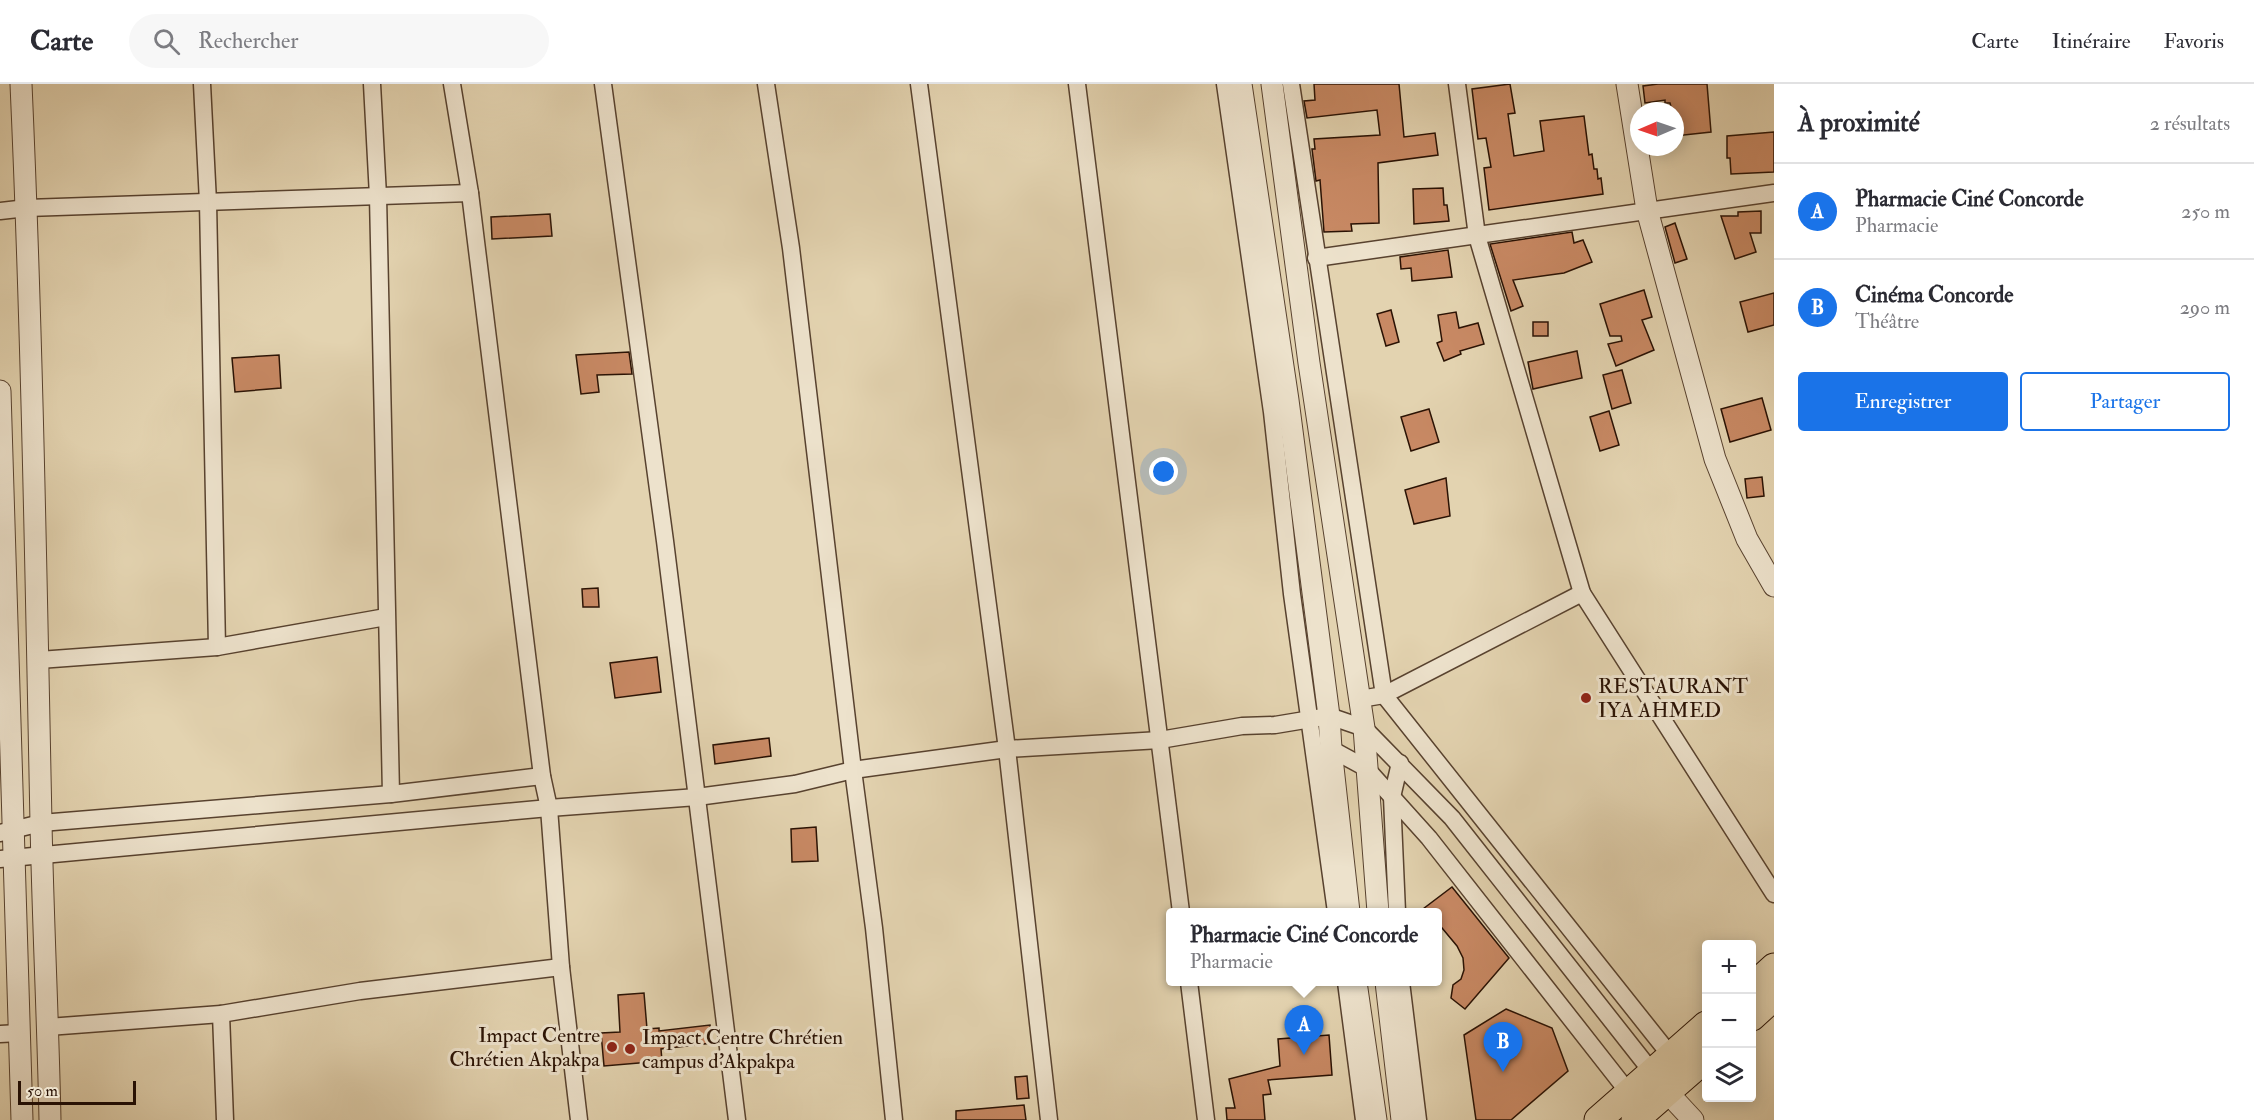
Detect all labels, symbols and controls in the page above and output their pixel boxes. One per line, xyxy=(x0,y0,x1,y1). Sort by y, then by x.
search box xyxy=(129,14,549,68)
text: Carte xyxy=(30,24,93,59)
icon: search xyxy=(150,25,183,58)
text: Rechercher xyxy=(198,27,298,55)
text: Carte xyxy=(1971,28,2019,55)
text: Itinéraire xyxy=(2052,28,2130,55)
text: Favoris xyxy=(2163,28,2224,55)
north arrow xyxy=(1630,102,1684,156)
text: À proximité xyxy=(1798,107,1920,139)
text: 2 résultats xyxy=(2150,111,2230,136)
text: Pharmacie Ciné Concorde xyxy=(1855,185,2084,213)
text: A xyxy=(1811,199,1824,224)
text: 250 m xyxy=(2181,199,2230,224)
text: Pharmacie xyxy=(1855,213,1938,238)
text: Cinéma Concorde xyxy=(1855,281,2014,309)
text: B xyxy=(1811,295,1824,320)
text: 290 m xyxy=(2180,295,2230,320)
text: Théâtre xyxy=(1855,309,1919,334)
button: Enregistrer xyxy=(1798,372,2008,431)
button: Partager xyxy=(2020,372,2230,431)
your location xyxy=(1149,457,1178,486)
place label: RESTAURANT IYA AHMED xyxy=(1598,673,1748,724)
marker: RESTAURANT IYA AHMED xyxy=(1579,691,1593,705)
popup xyxy=(1166,908,1442,986)
text: Pharmacie Ciné Concorde xyxy=(1190,921,1418,949)
map controls xyxy=(1702,940,1756,1102)
button: + xyxy=(1702,940,1756,994)
text: Pharmacie xyxy=(1190,949,1273,974)
button: − xyxy=(1702,994,1756,1048)
pin: A xyxy=(1284,1006,1324,1055)
place label: Impact Centre Chrétien Akpakpa xyxy=(449,1022,600,1073)
pin: B xyxy=(1484,1022,1522,1072)
place label: Impact Centre Chrétien campus d'Akpakpa xyxy=(642,1024,843,1075)
marker: Impact Centre Chrétien Akpakpa xyxy=(605,1040,619,1054)
marker: Impact Centre Chrétien campus d'Akpakpa xyxy=(623,1042,637,1056)
button: layers xyxy=(1702,1048,1756,1102)
scale bar xyxy=(18,1078,136,1106)
text: 50 m xyxy=(27,1081,58,1101)

